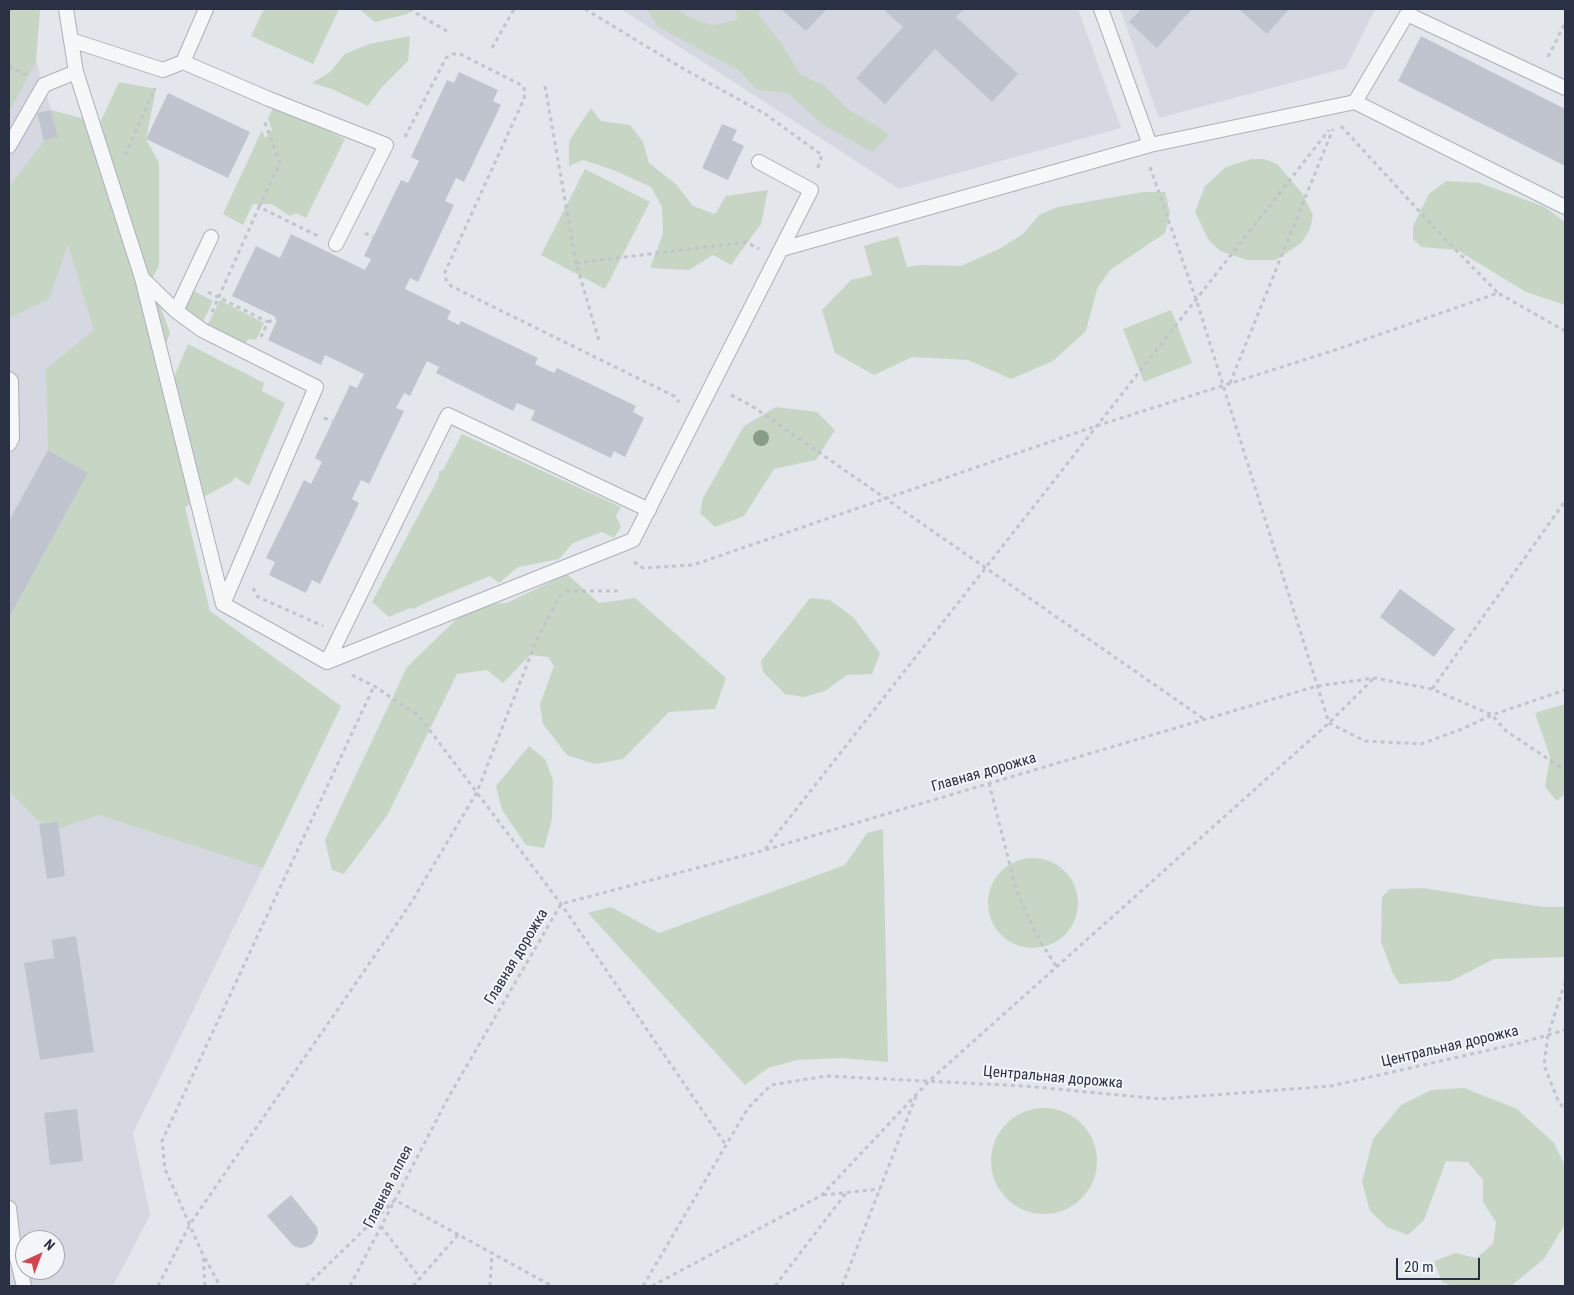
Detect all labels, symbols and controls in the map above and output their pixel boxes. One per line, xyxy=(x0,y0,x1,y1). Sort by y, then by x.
street label: Главная дорожка xyxy=(930,749,1038,797)
street label: Главная дорожка xyxy=(481,906,553,1008)
street label: Центральная дорожка xyxy=(1380,1022,1520,1072)
street label: Центральная дорожка xyxy=(982,1063,1124,1093)
street label: Главная аллея xyxy=(361,1143,417,1231)
north arrow xyxy=(15,1230,65,1280)
text: N xyxy=(41,1236,58,1254)
scale bar xyxy=(1399,1248,1483,1280)
text: 20 m xyxy=(1404,1258,1434,1276)

